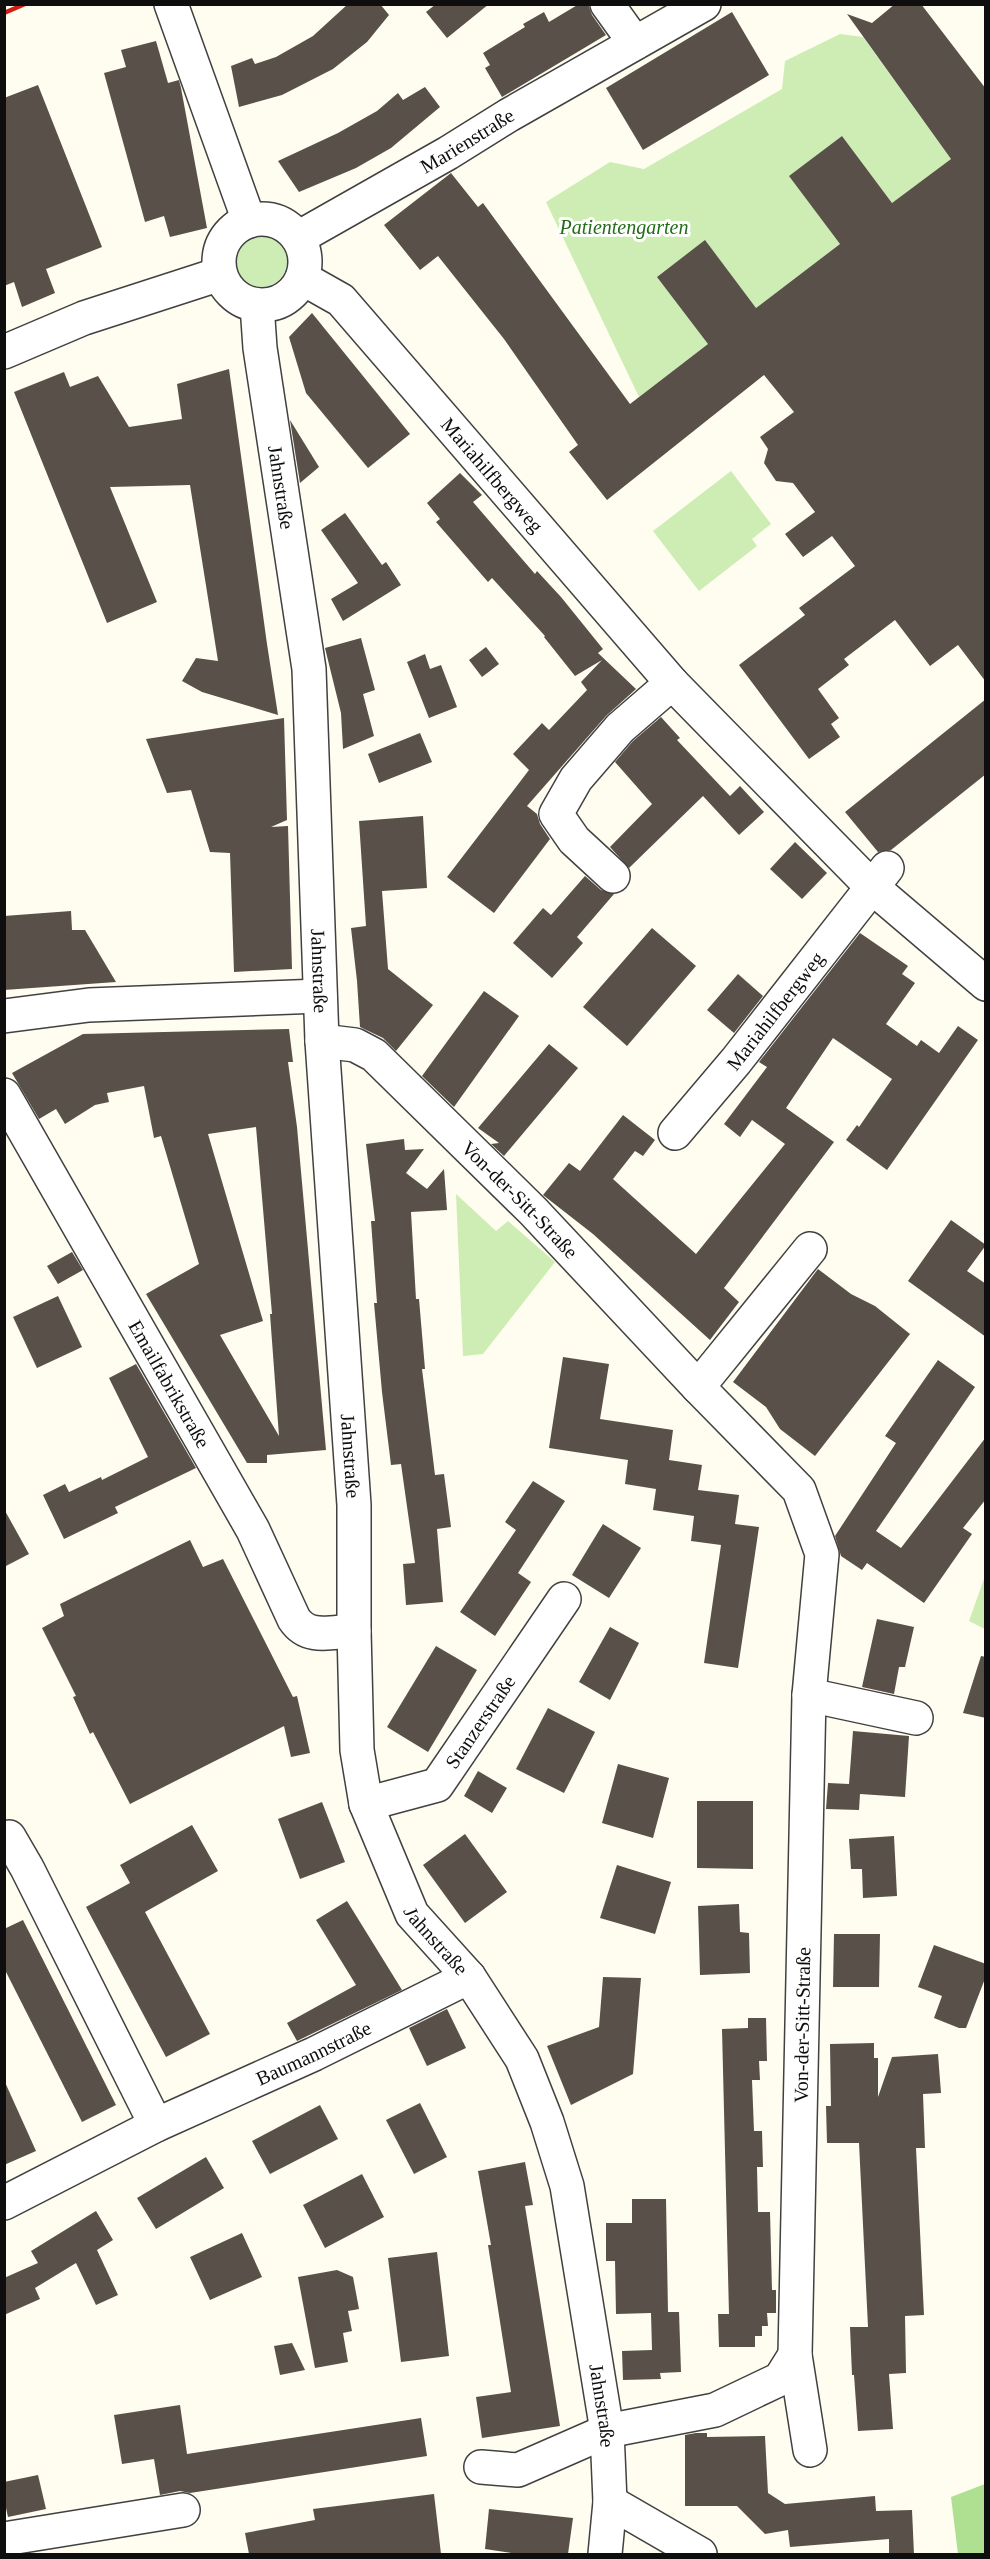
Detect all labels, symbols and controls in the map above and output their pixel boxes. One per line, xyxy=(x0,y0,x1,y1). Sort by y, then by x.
street label: Marienstraße xyxy=(416,104,518,177)
park label: Patientengarten xyxy=(559,216,688,239)
street label: Mariahilfbergweg xyxy=(437,413,548,537)
street label: Jahnstraße xyxy=(264,444,299,531)
street label: Jahnstraße xyxy=(307,928,332,1014)
street label: Mariahilfbergweg xyxy=(722,947,829,1074)
street label: Von-der-Sitt-Straße xyxy=(457,1136,583,1263)
street label: Emailfabrikstraße xyxy=(124,1316,215,1452)
street label: Jahnstraße xyxy=(337,1413,365,1499)
street label: Stanzerstraße xyxy=(441,1671,520,1773)
street label: Jahnstraße xyxy=(399,1904,473,1979)
street label: Von-der-Sitt-Straße xyxy=(790,1947,814,2103)
street label: Baumannstraße xyxy=(253,2016,375,2090)
street label: Jahnstraße xyxy=(585,2362,619,2448)

